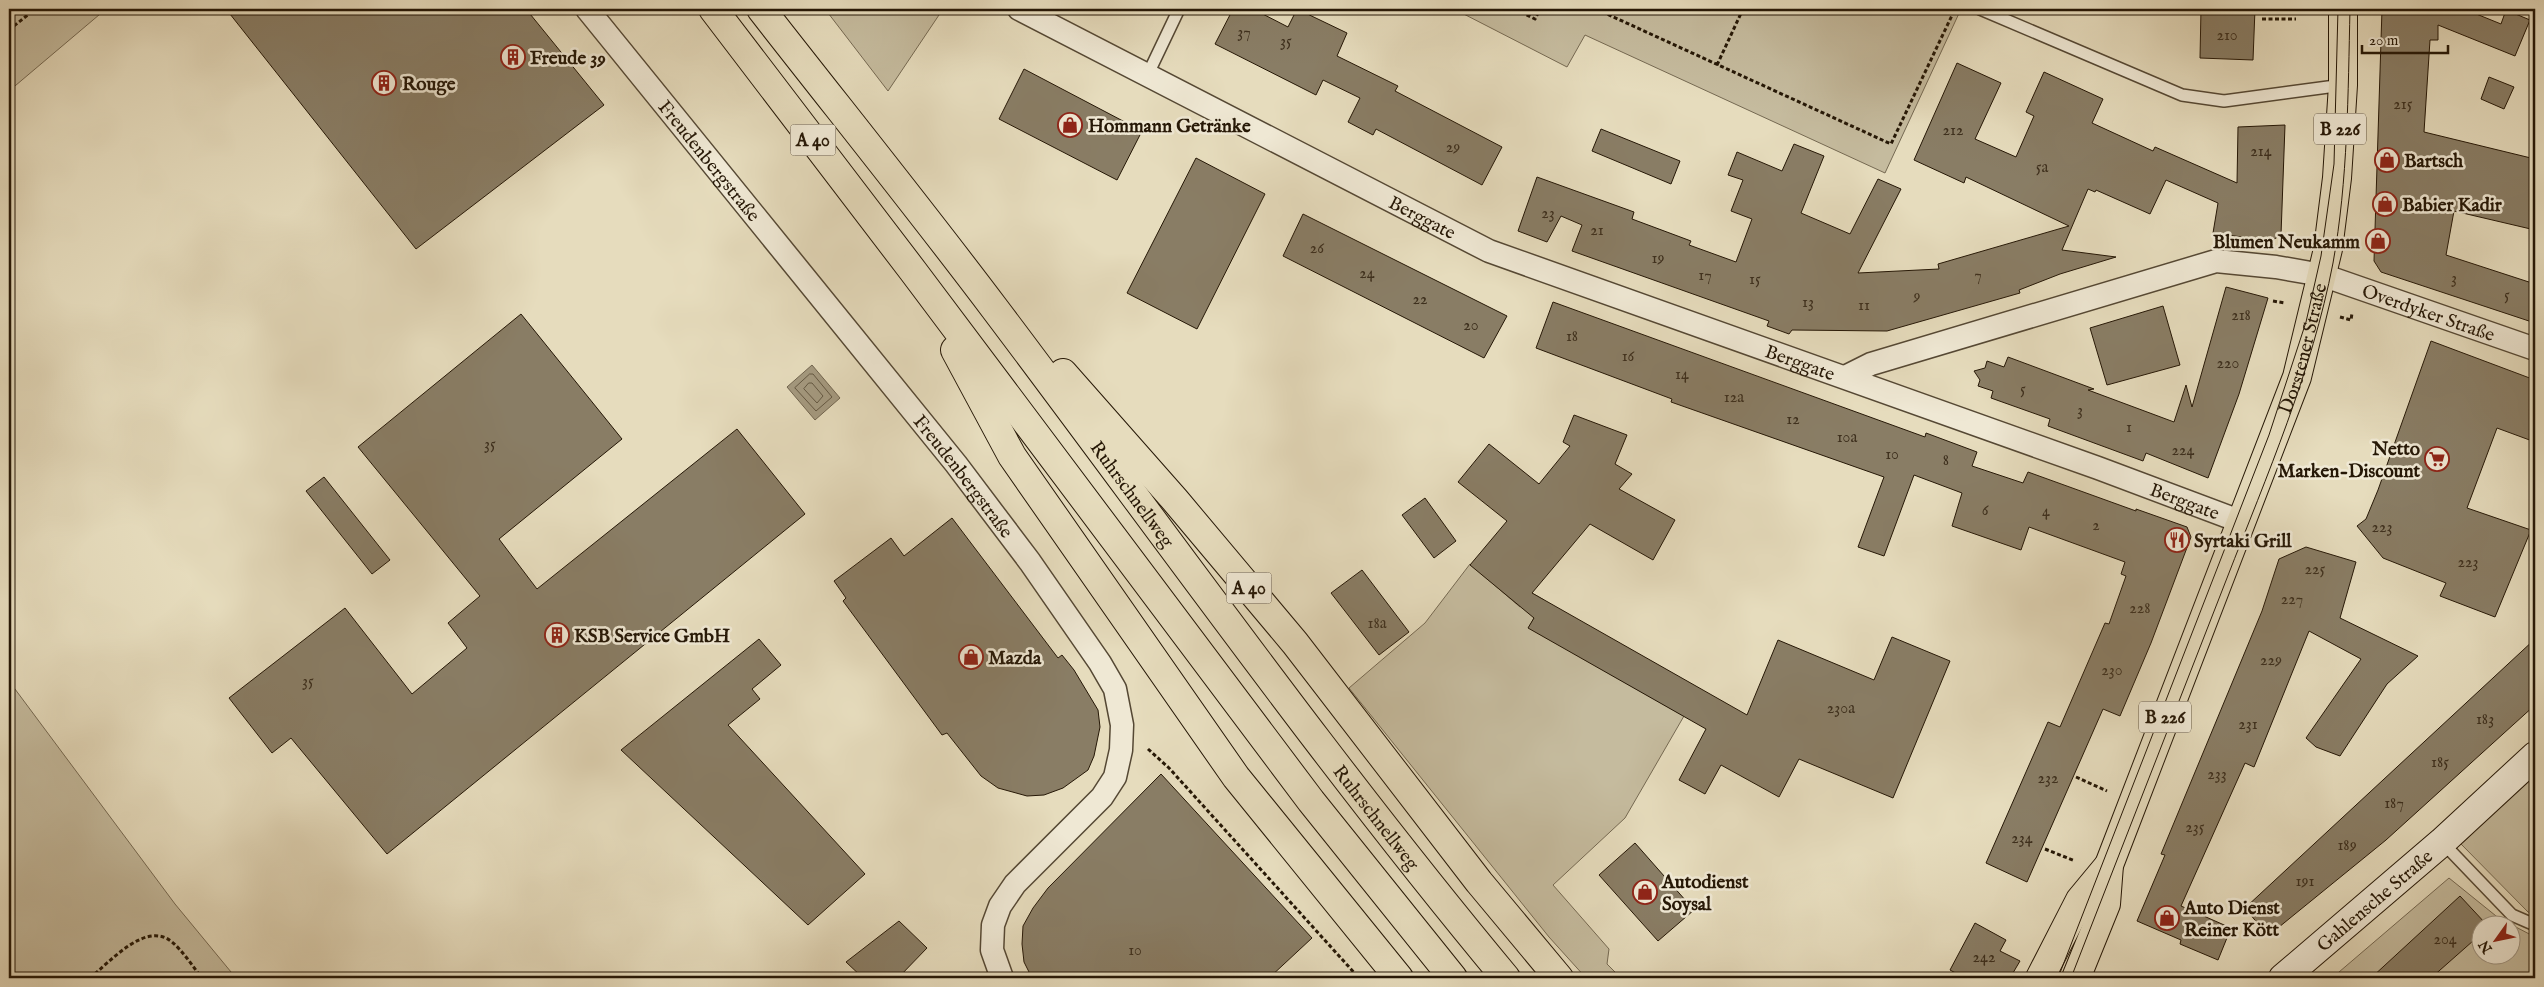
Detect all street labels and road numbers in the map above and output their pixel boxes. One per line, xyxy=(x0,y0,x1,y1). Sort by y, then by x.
street label: Freudenbergstraße xyxy=(652,96,765,228)
road number: B 226 xyxy=(2314,114,2366,144)
road number: A 40 xyxy=(790,124,836,156)
street label: Berggate xyxy=(1384,191,1460,246)
street label: Overdyker Straße xyxy=(2358,280,2498,348)
street label: Dorstener Straße xyxy=(2274,281,2333,418)
street label: Berggate xyxy=(1761,340,1838,387)
street label: Freudenbergstraße xyxy=(907,411,1018,544)
street label: Ruhrschnellweg xyxy=(1084,437,1179,554)
street label: Berggate xyxy=(2146,479,2223,527)
road number: A 40 xyxy=(1226,572,1272,604)
road number: B 226 xyxy=(2139,702,2191,732)
street label: Ruhrschnellweg xyxy=(1327,761,1424,876)
street label: Gahlensche Straße xyxy=(2313,845,2439,958)

